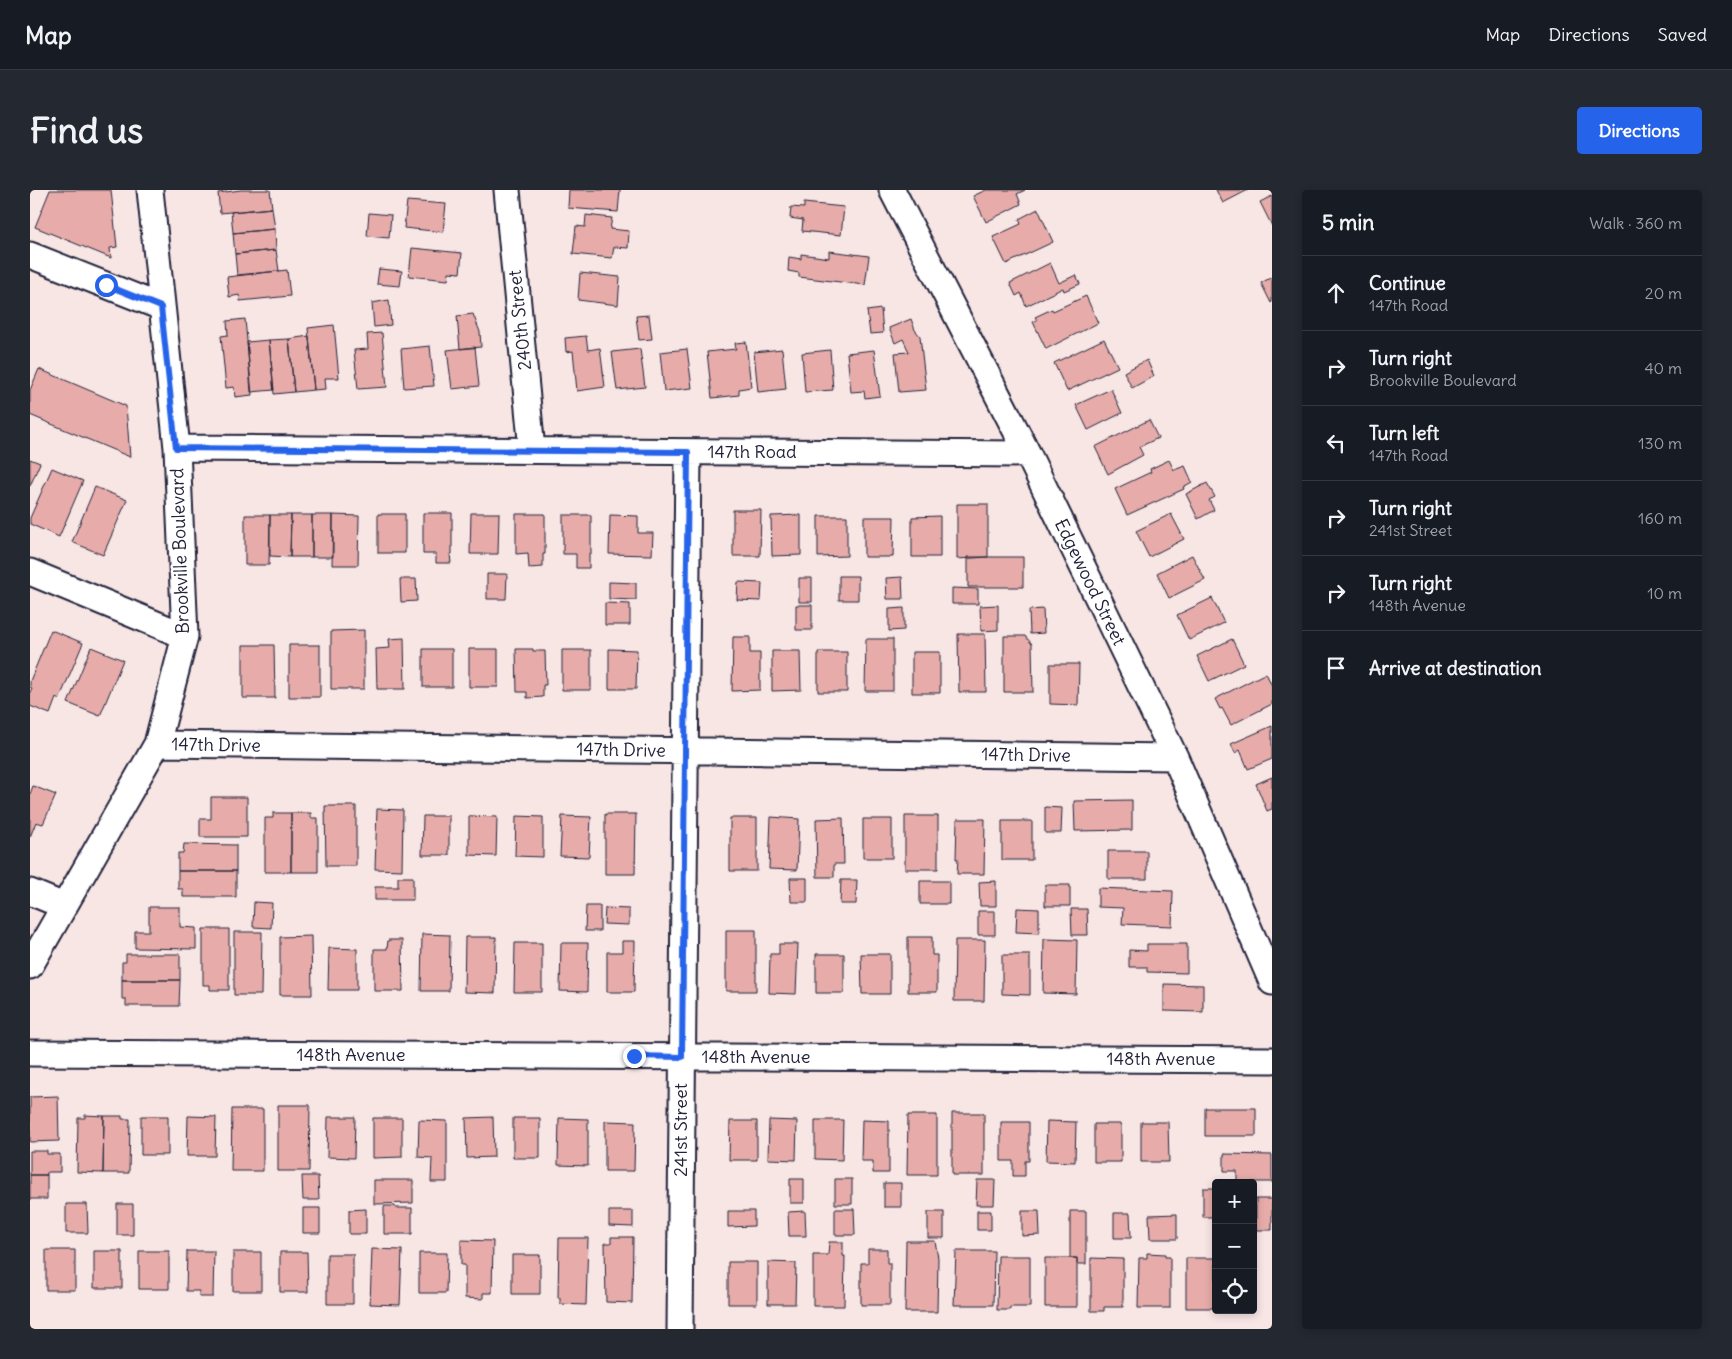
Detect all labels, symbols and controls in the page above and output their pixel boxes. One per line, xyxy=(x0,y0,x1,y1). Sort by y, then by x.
text: Map xyxy=(25,20,72,50)
text: Map xyxy=(1485,23,1520,46)
text: Directions xyxy=(1548,23,1630,46)
text: Saved xyxy=(1658,23,1707,46)
button: Directions xyxy=(1577,107,1702,154)
text: Find us xyxy=(30,108,143,152)
text: 5 min xyxy=(1322,209,1374,236)
text: Walk · 360 m xyxy=(1589,213,1682,233)
street label: 240th Street xyxy=(503,269,536,371)
text: Continue xyxy=(1369,271,1446,295)
route start xyxy=(95,274,118,297)
icon: ahead xyxy=(1322,279,1350,307)
text: 20 m xyxy=(1645,283,1682,303)
text: 147th Road xyxy=(1369,295,1448,315)
text: Turn right xyxy=(1369,346,1452,370)
icon: right xyxy=(1322,354,1350,382)
text: 40 m xyxy=(1644,358,1682,378)
text: Brookville Boulevard xyxy=(1369,370,1517,390)
text: Turn left xyxy=(1369,421,1439,445)
icon: left xyxy=(1322,429,1350,457)
text: 130 m xyxy=(1638,433,1682,453)
street label: 147th Road xyxy=(707,440,797,463)
text: 147th Road xyxy=(1369,445,1448,465)
street label: Brookville Boulevard xyxy=(165,467,194,634)
text: Turn right xyxy=(1369,496,1452,520)
icon: right xyxy=(1322,504,1350,532)
text: 160 m xyxy=(1638,508,1682,528)
street label: Edgewood Street xyxy=(1050,515,1131,649)
text: 241st Street xyxy=(1369,520,1452,540)
text: Turn right xyxy=(1369,571,1452,595)
icon: right xyxy=(1322,579,1350,607)
text: 10 m xyxy=(1647,583,1682,603)
text: 148th Avenue xyxy=(1369,595,1466,615)
icon: arrive xyxy=(1322,654,1350,682)
text: Arrive at destination xyxy=(1369,656,1542,680)
street label: 147th Drive xyxy=(171,732,261,757)
street label: 147th Drive xyxy=(576,737,666,762)
street label: 147th Drive xyxy=(981,742,1071,767)
street label: 148th Avenue xyxy=(297,1043,406,1066)
route end xyxy=(623,1045,646,1068)
street label: 148th Avenue xyxy=(702,1045,811,1068)
street label: 148th Avenue xyxy=(1107,1047,1216,1070)
street label: 241st Street xyxy=(669,1083,692,1177)
map controls xyxy=(1212,1179,1257,1314)
button: + xyxy=(1212,1179,1257,1224)
button: − xyxy=(1212,1224,1257,1269)
button: locate xyxy=(1212,1269,1257,1314)

